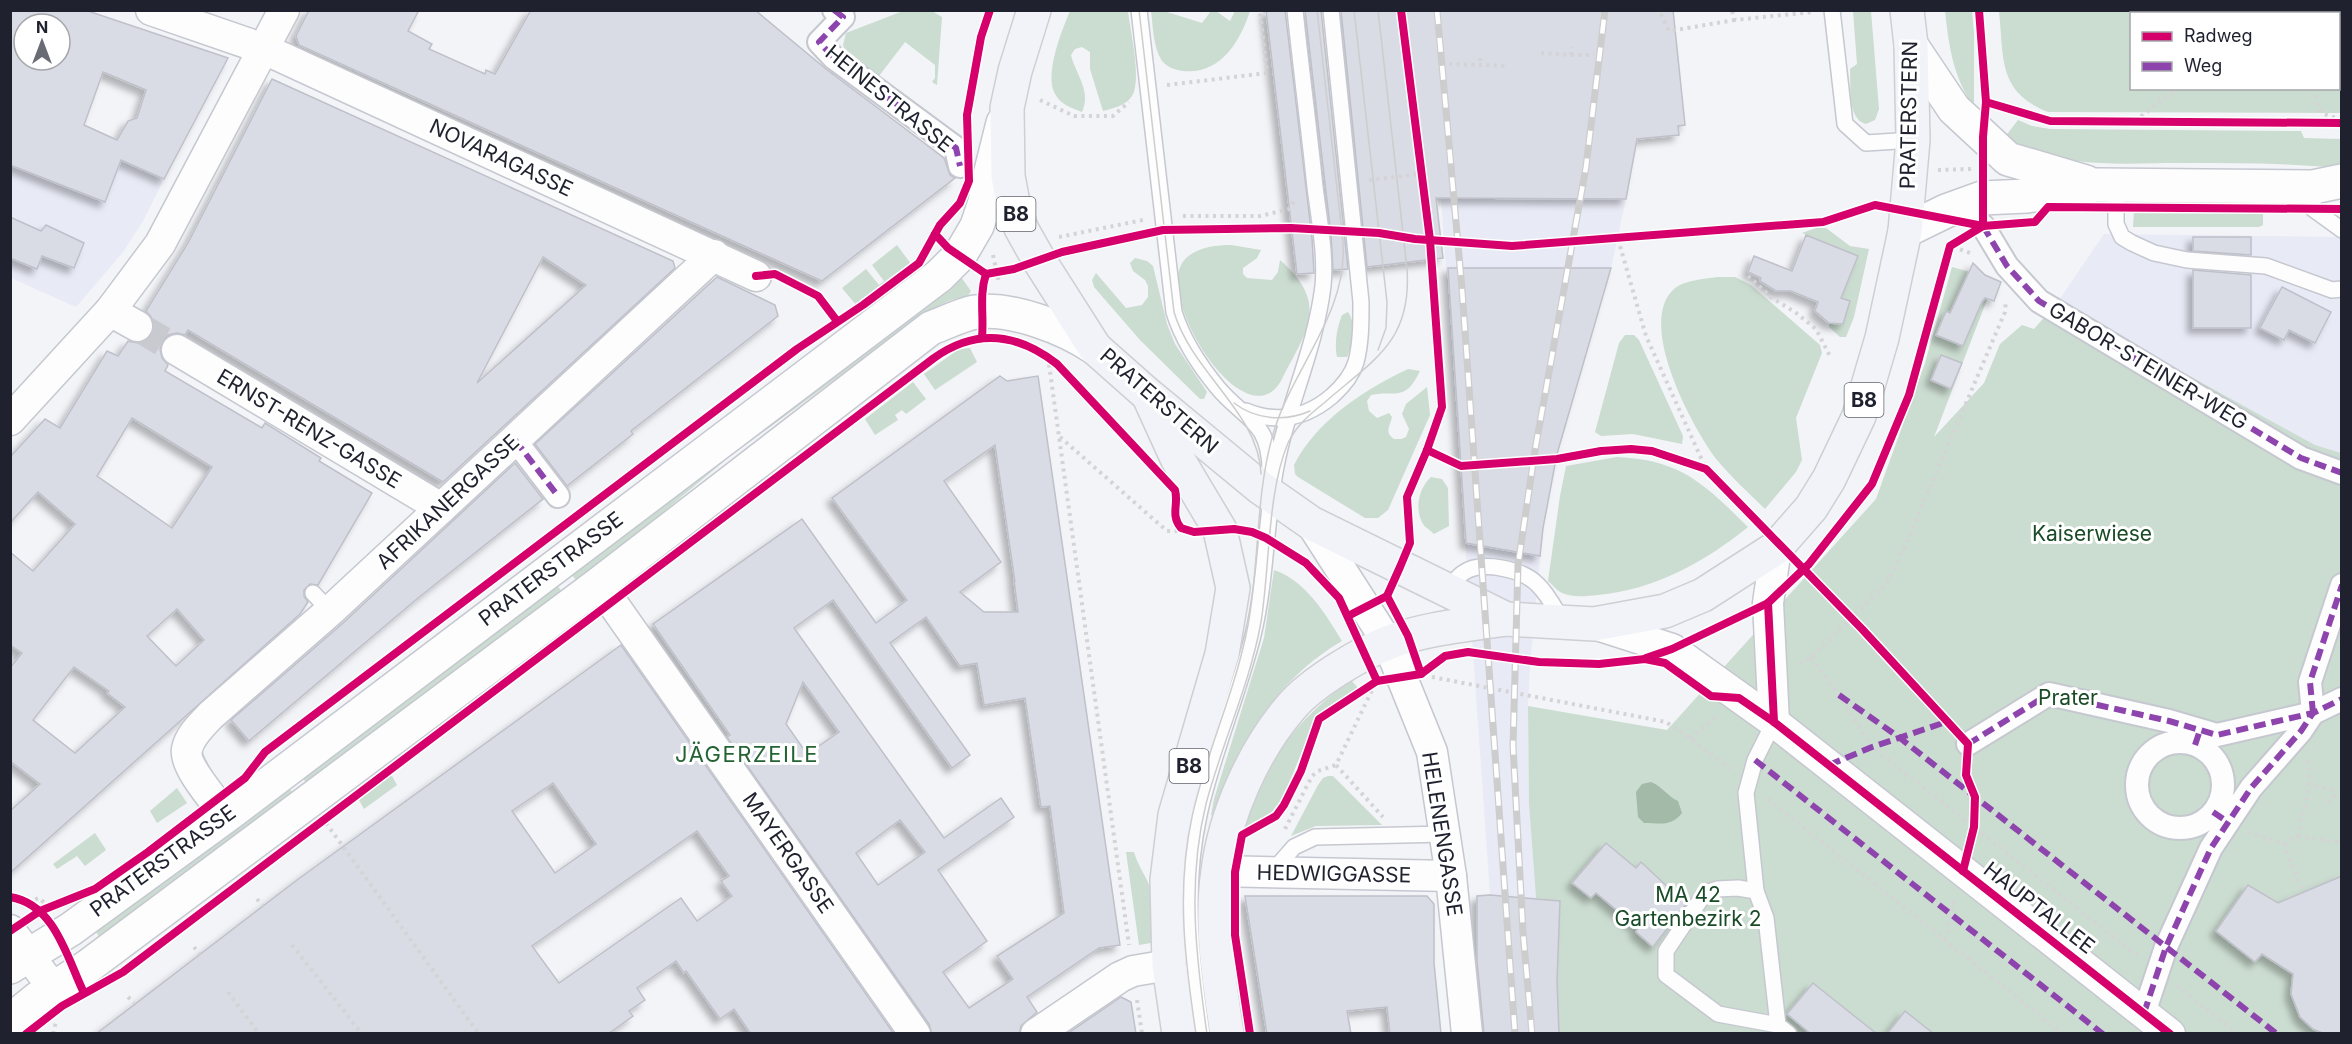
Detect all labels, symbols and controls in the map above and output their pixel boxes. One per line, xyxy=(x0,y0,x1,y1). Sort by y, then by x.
north arrow xyxy=(12,12,72,72)
legend xyxy=(2130,12,2340,90)
text: N xyxy=(36,17,48,37)
text: Radweg xyxy=(2184,25,2253,46)
street label: HEINESTRASSE xyxy=(820,40,958,158)
street label: PRATERSTERN xyxy=(1895,41,1922,189)
text: Weg xyxy=(2184,55,2222,76)
street label: NOVARAGASSE xyxy=(426,113,577,202)
road number: B8 xyxy=(996,197,1036,231)
street label: GABOR-STEINER-WEG xyxy=(2044,296,2252,435)
street label: PRATERSTERN xyxy=(1095,343,1223,459)
street label: ERNST-RENZ-GASSE xyxy=(213,364,406,493)
road number: B8 xyxy=(1844,383,1884,417)
street label: AFRIKANERGASSE xyxy=(371,429,524,574)
street label: PRATERSTRASSE xyxy=(474,506,628,631)
park label: Kaiserwiese xyxy=(2032,521,2152,546)
park label: Prater xyxy=(2038,685,2098,710)
district label: JÄGERZEILE xyxy=(675,741,819,767)
road number: B8 xyxy=(1170,749,1208,783)
street label: HELENENGASSE xyxy=(1417,750,1468,918)
street label: MAYERGASSE xyxy=(738,788,839,918)
street label: PRATERSTRASSE xyxy=(85,799,240,922)
street label: HAUPTALLEE xyxy=(1979,857,2100,959)
street label: HEDWIGGASSE xyxy=(1256,860,1412,887)
park label: MA 42 Gartenbezirk 2 xyxy=(1615,882,1761,931)

